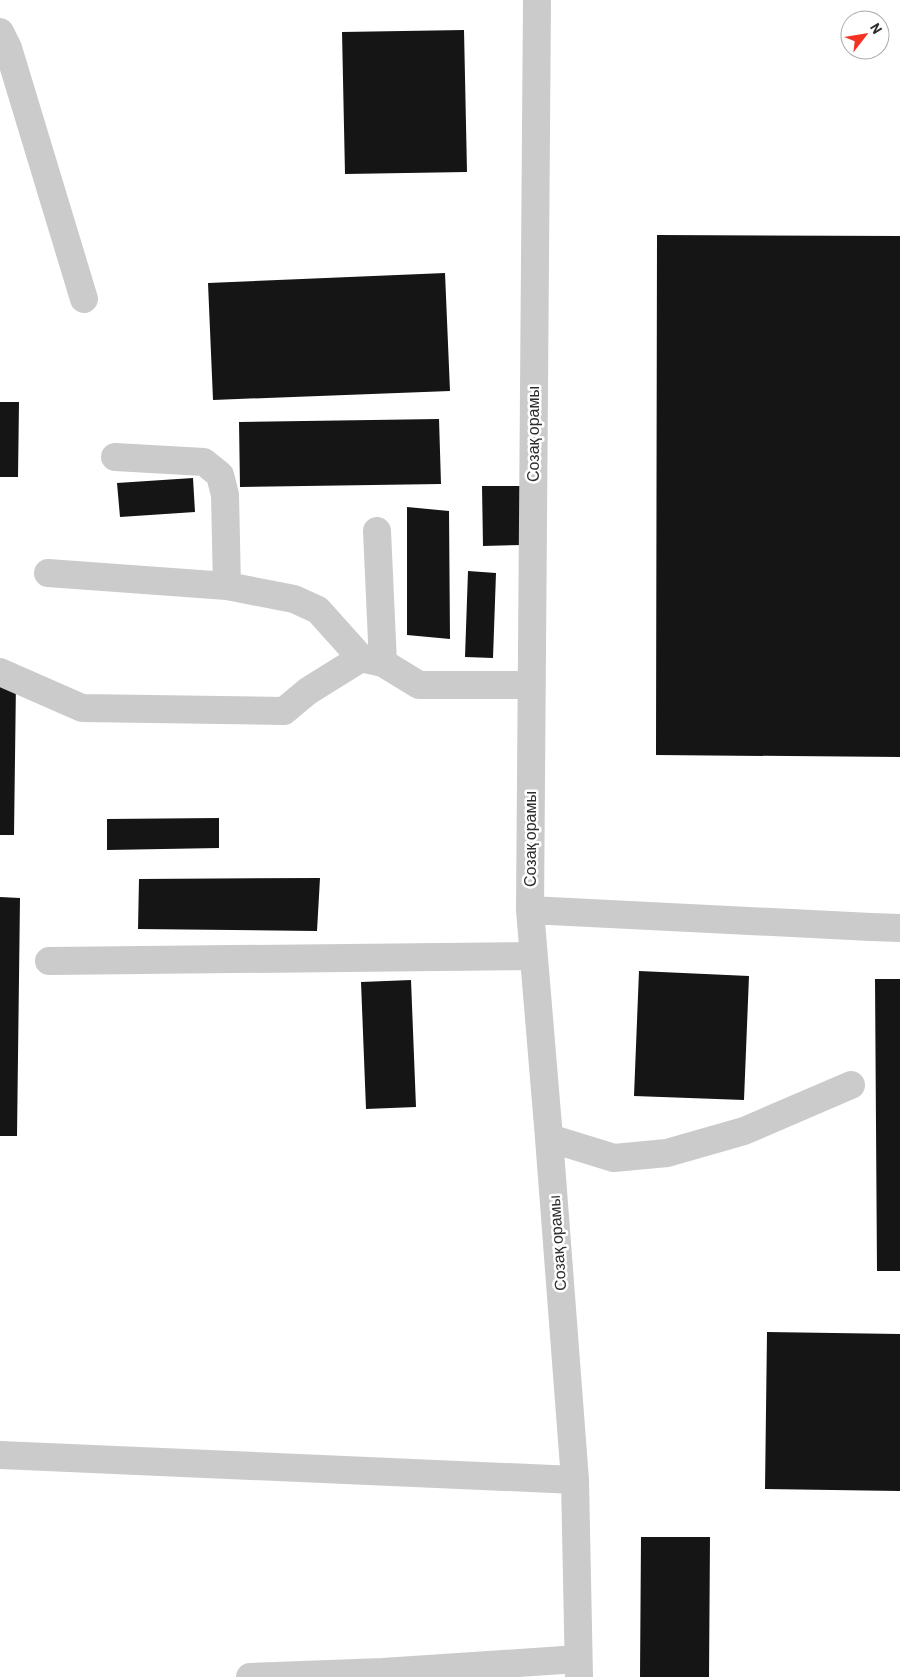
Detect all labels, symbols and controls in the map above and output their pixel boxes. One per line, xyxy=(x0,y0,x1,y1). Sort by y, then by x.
north arrow xyxy=(840,10,890,60)
text: N xyxy=(867,20,886,36)
street label: Созақ орамы xyxy=(523,386,542,482)
street label: Созақ орамы xyxy=(520,791,539,887)
street label: Созақ орамы xyxy=(544,1195,569,1292)

